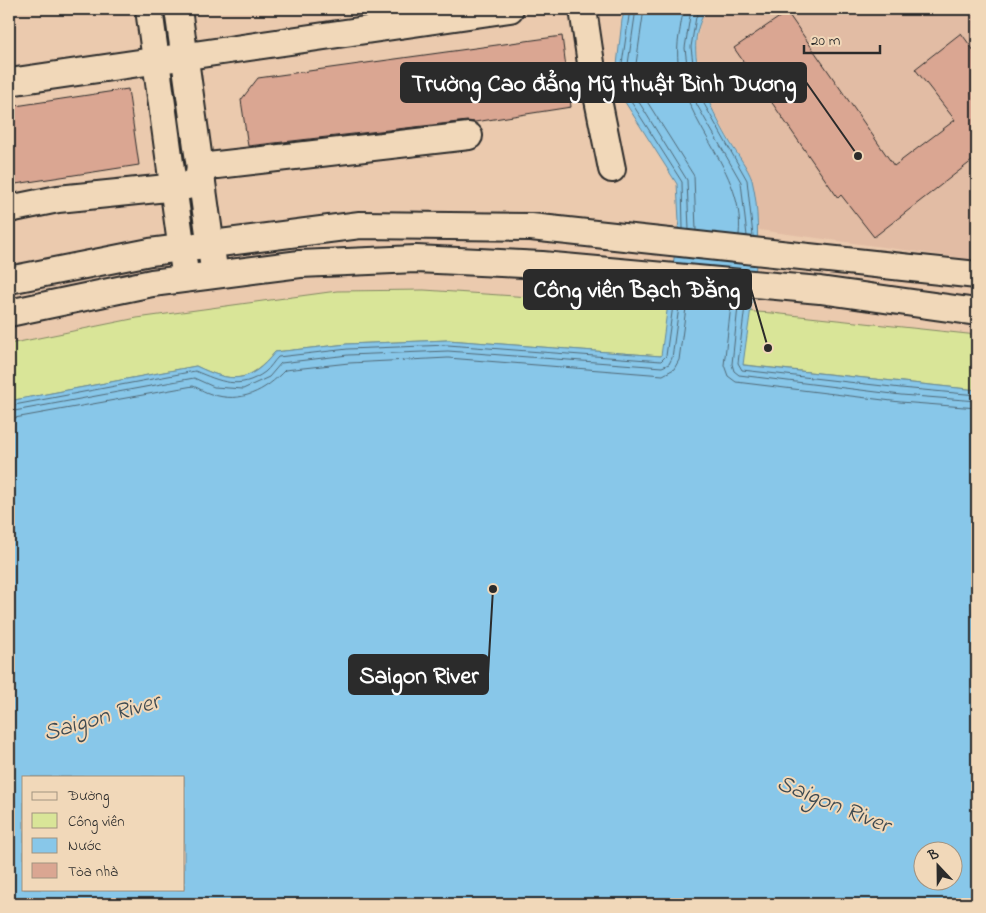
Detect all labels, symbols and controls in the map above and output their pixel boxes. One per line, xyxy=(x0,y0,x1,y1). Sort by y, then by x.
scale bar xyxy=(804,22,880,54)
text: 20 m xyxy=(811,30,841,52)
callout: Trường Cao đẳng Mỹ thuật Bình Dương xyxy=(401,63,806,102)
text: Trường Cao đẳng Mỹ thuật Bình Dương xyxy=(412,68,797,104)
callout: Công viên Bạch Đằng xyxy=(524,270,751,309)
text: Công viên Bạch Đằng xyxy=(534,274,741,310)
callout: Saigon River xyxy=(349,655,488,694)
text: Saigon River xyxy=(359,660,479,696)
water label: Saigon River xyxy=(39,684,166,752)
water label: Saigon River xyxy=(771,767,897,845)
legend xyxy=(22,776,185,890)
text: Đường xyxy=(67,785,110,808)
text: Công viên xyxy=(68,811,125,834)
text: Nước xyxy=(68,835,101,857)
north arrow xyxy=(914,840,964,890)
text: B xyxy=(924,844,943,867)
text: Tòa nhà xyxy=(68,861,118,883)

